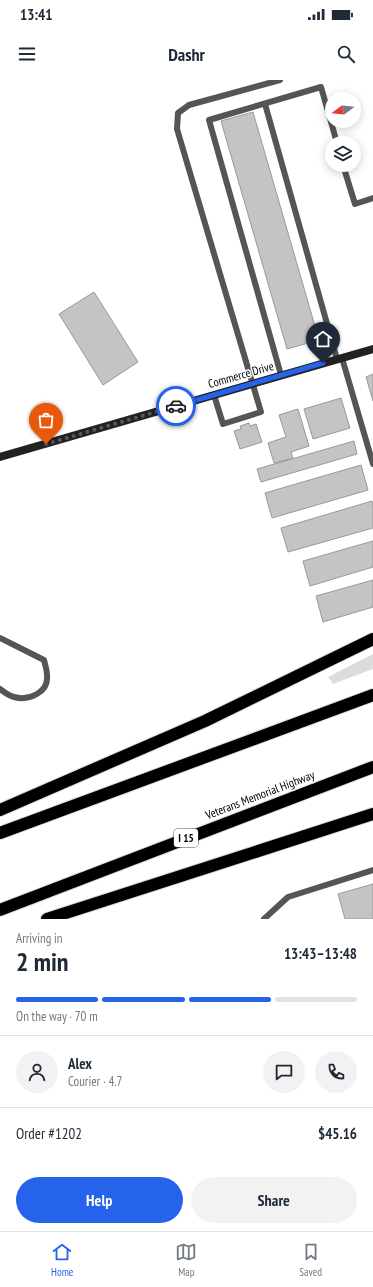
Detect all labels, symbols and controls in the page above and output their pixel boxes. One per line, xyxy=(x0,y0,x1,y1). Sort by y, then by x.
text: 13:41 xyxy=(20,5,52,24)
icon: menu xyxy=(16,43,38,65)
text: Dashr xyxy=(168,43,205,66)
icon: search xyxy=(335,43,357,65)
north arrow xyxy=(325,92,361,128)
map controls xyxy=(325,92,361,172)
button: layers xyxy=(325,136,361,172)
pin xyxy=(306,322,340,363)
icon: home xyxy=(312,328,334,350)
street label: Commerce Drive xyxy=(206,358,275,391)
courier xyxy=(156,386,196,426)
icon: car xyxy=(165,395,187,417)
pin xyxy=(29,403,63,444)
icon: bag xyxy=(35,409,57,431)
street label: Veterans Memorial Highway xyxy=(202,767,317,823)
road number: I 15 xyxy=(174,829,198,847)
text: Arriving in xyxy=(16,930,63,947)
text: 13:43–13:48 xyxy=(284,944,357,963)
text: 2 min xyxy=(16,945,69,978)
text: On the way · 70 m xyxy=(16,1008,98,1025)
button: person xyxy=(16,1051,58,1093)
button: chat xyxy=(263,1051,305,1093)
button: phone xyxy=(315,1051,357,1093)
text: Alex xyxy=(68,1054,92,1073)
text: Courier · 4.7 xyxy=(68,1073,122,1090)
text: Order #1202 xyxy=(16,1124,82,1143)
text: $45.16 xyxy=(318,1124,357,1143)
button: Help xyxy=(16,1177,183,1223)
button: Share xyxy=(191,1177,357,1223)
tab: Home xyxy=(51,1241,73,1279)
tab: Map xyxy=(175,1241,197,1279)
tab: Saved xyxy=(299,1241,322,1279)

